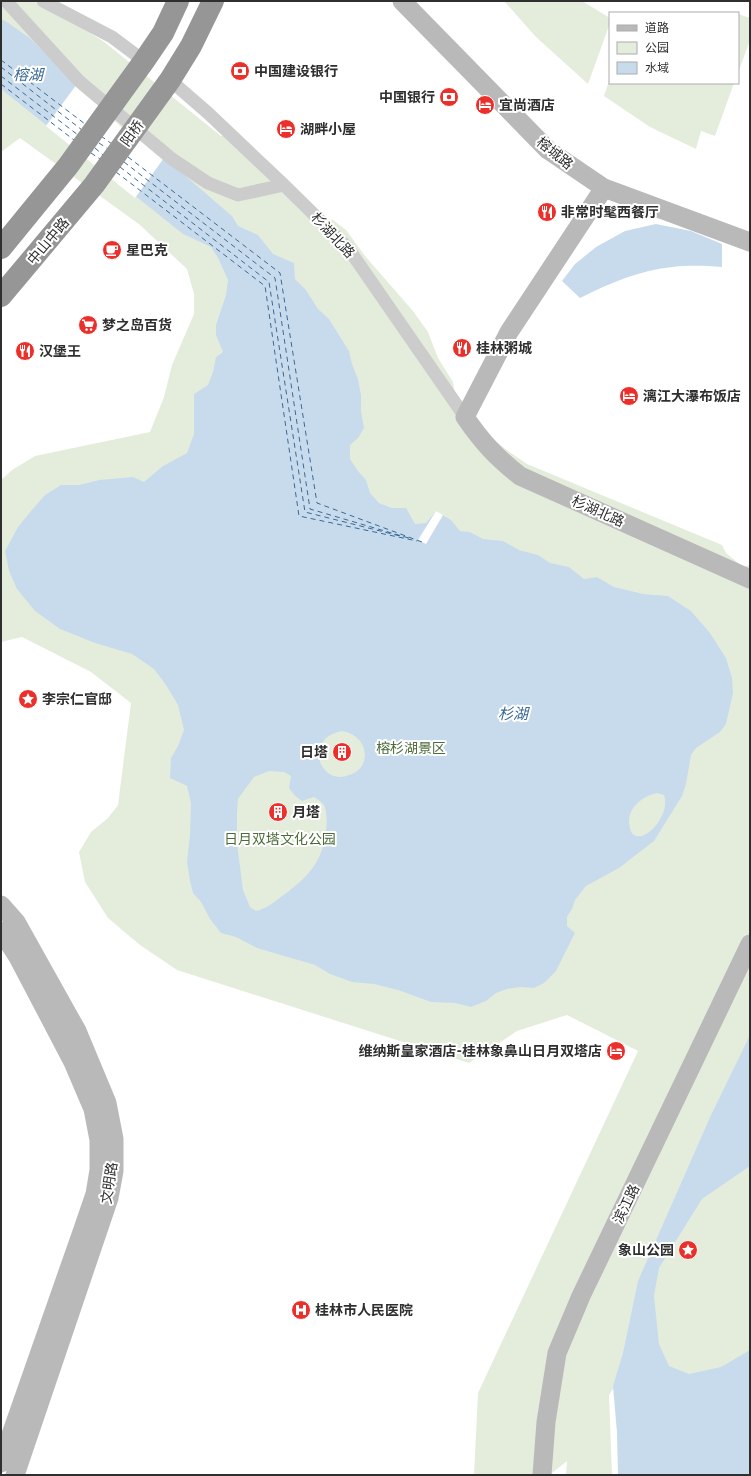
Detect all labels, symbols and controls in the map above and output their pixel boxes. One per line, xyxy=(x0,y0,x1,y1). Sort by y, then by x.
legend xyxy=(609,12,739,84)
text: 道路 xyxy=(645,20,669,35)
text: 公园 xyxy=(645,40,669,55)
bank icon: 中国建设银行 xyxy=(229,60,251,82)
text: 水域 xyxy=(645,60,669,75)
place label: 中国建设银行 xyxy=(254,62,338,80)
water label: 榕湖 xyxy=(13,65,45,84)
bank icon: 中国银行 xyxy=(438,86,460,108)
place label: 中国银行 xyxy=(379,88,435,106)
hotel icon: 宜尚酒店 xyxy=(474,94,496,116)
place label: 宜尚酒店 xyxy=(499,96,555,114)
street label: 阳桥 xyxy=(116,116,148,150)
hotel icon: 湖畔小屋 xyxy=(275,118,297,140)
place label: 湖畔小屋 xyxy=(300,120,356,138)
street label: 榕城路 xyxy=(533,133,577,173)
restaurant icon: 非常时髦西餐厅 xyxy=(536,201,558,223)
place label: 非常时髦西餐厅 xyxy=(561,203,659,221)
street label: 杉湖北路 xyxy=(307,208,359,262)
street label: 中山中路 xyxy=(23,214,73,268)
cafe icon: 星巴克 xyxy=(101,239,123,261)
place label: 星巴克 xyxy=(126,241,168,259)
supermarket icon: 梦之岛百货 xyxy=(77,314,99,336)
place label: 梦之岛百货 xyxy=(102,316,172,334)
restaurant icon: 桂林粥城 xyxy=(451,337,473,359)
place label: 桂林粥城 xyxy=(476,339,532,357)
restaurant icon: 汉堡王 xyxy=(14,340,36,362)
place label: 汉堡王 xyxy=(39,342,81,360)
hotel icon: 漓江大瀑布饭店 xyxy=(618,385,640,407)
place label: 漓江大瀑布饭店 xyxy=(643,387,741,405)
street label: 杉湖北路 xyxy=(569,491,627,531)
place icon: 李宗仁官邸 xyxy=(17,688,39,710)
place label: 李宗仁官邸 xyxy=(42,690,112,708)
water label: 杉湖 xyxy=(498,704,530,723)
park label: 榕杉湖景区 xyxy=(376,739,446,757)
building icon: 日塔 xyxy=(331,741,353,763)
place label: 日塔 xyxy=(300,743,328,761)
building icon: 月塔 xyxy=(267,801,289,823)
place label: 月塔 xyxy=(292,803,320,821)
park label: 日月双塔文化公园 xyxy=(224,830,336,848)
hotel icon: 维纳斯皇家酒店-桂林象鼻山日月双塔店 xyxy=(605,1040,627,1062)
place label: 维纳斯皇家酒店-桂林象鼻山日月双塔店 xyxy=(358,1042,602,1060)
street label: 文明路 xyxy=(97,1161,121,1205)
street label: 滨江路 xyxy=(609,1181,643,1227)
place icon: 象山公园 xyxy=(677,1239,699,1261)
place label: 象山公园 xyxy=(618,1241,674,1259)
hospital icon: 桂林市人民医院 xyxy=(290,1299,312,1321)
place label: 桂林市人民医院 xyxy=(315,1301,413,1319)

